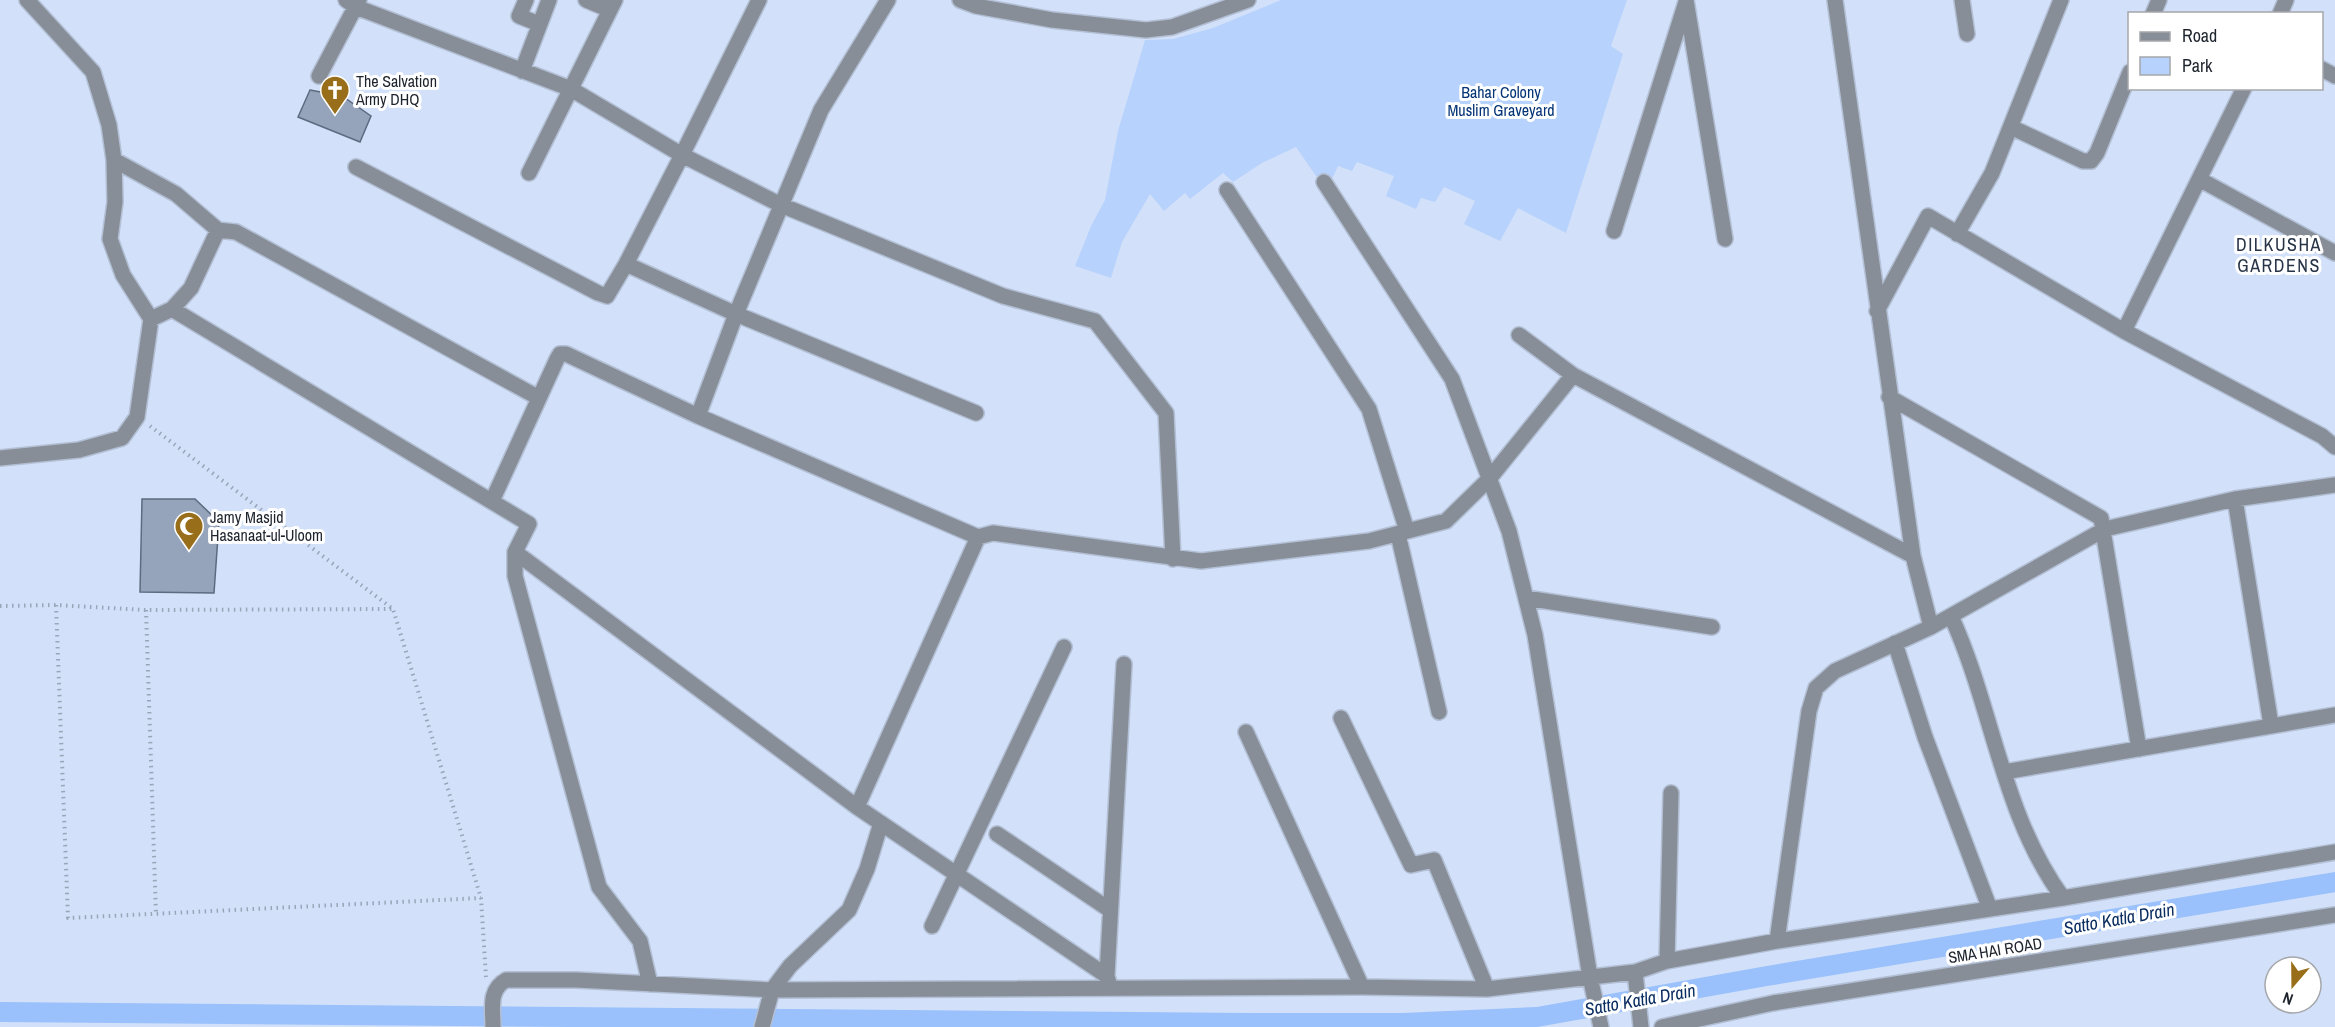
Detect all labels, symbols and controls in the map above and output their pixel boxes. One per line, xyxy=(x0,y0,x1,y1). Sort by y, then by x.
legend xyxy=(2128,12,2323,90)
text: Road xyxy=(2182,23,2217,48)
text: Park xyxy=(2182,53,2213,78)
place label: The Salvation Army DHQ xyxy=(355,70,437,110)
church icon: The Salvation Army DHQ xyxy=(319,74,351,116)
park label: Bahar Colony Muslim Graveyard xyxy=(1447,81,1555,121)
district label: DILKUSHA GARDENS xyxy=(2236,232,2322,278)
place label: Jamy Masjid Hasanaat-ul-Uloom xyxy=(210,506,323,546)
mosque icon: Jamy Masjid Hasanaat-ul-Uloom xyxy=(173,510,205,552)
water label: Satto Katla Drain xyxy=(2061,896,2176,941)
street label: SMA HAI ROAD xyxy=(1946,932,2044,968)
north arrow xyxy=(2263,955,2323,1015)
water label: Satto Katla Drain xyxy=(1582,977,1697,1022)
text: N xyxy=(2280,987,2296,1011)

